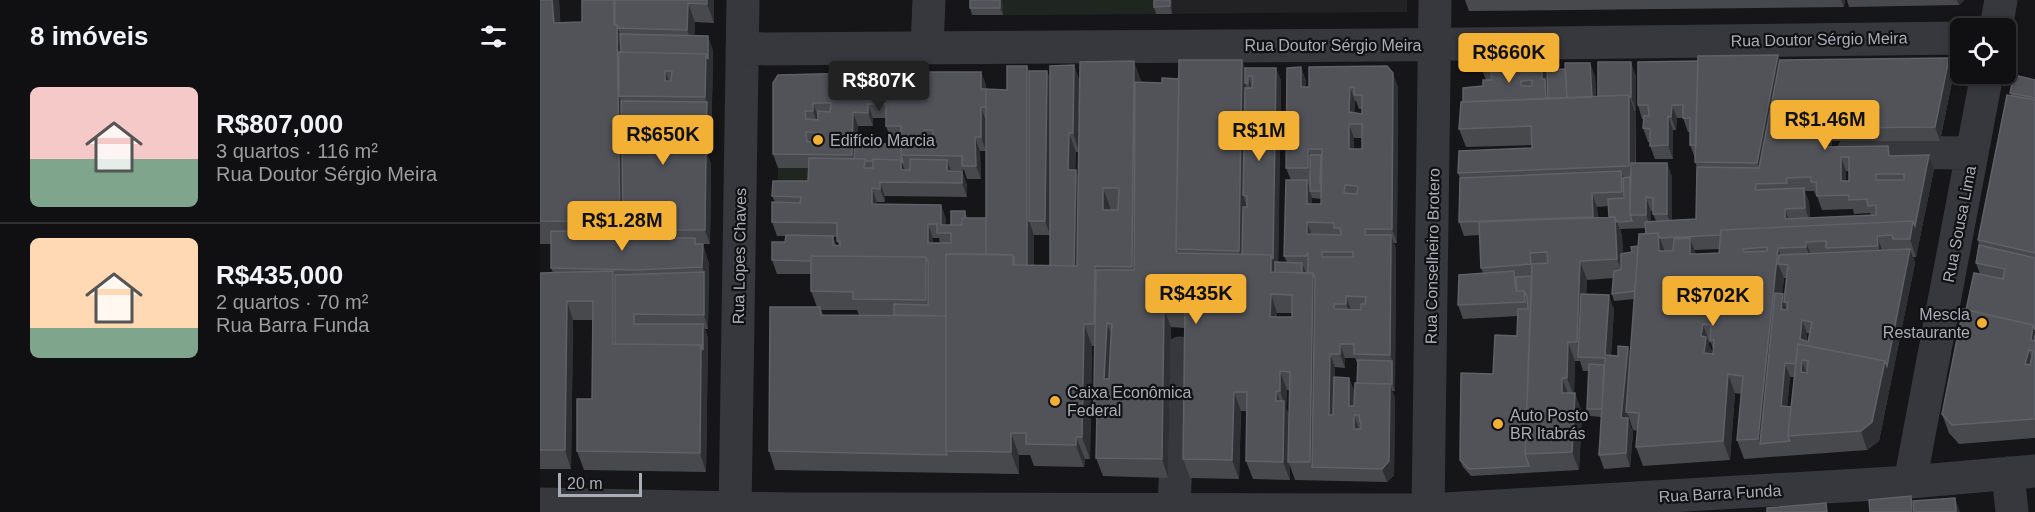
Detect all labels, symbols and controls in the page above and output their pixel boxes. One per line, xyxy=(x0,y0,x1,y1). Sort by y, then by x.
map controls xyxy=(1950,18,2016,84)
button: locate xyxy=(1950,18,2016,84)
icon: filters xyxy=(477,20,510,53)
text: 8 imóveis xyxy=(30,21,149,51)
street label: Rua Doutor Sérgio Meira xyxy=(1730,29,1908,50)
pin: R$660K xyxy=(1460,33,1558,84)
street label: Rua Doutor Sérgio Meira xyxy=(1245,37,1422,54)
text: R$660K xyxy=(1472,41,1546,63)
pin: R$807K xyxy=(830,61,928,112)
text: R$807K xyxy=(842,69,916,91)
pin: R$1.46M xyxy=(1770,100,1880,151)
text: R$1.46M xyxy=(1784,108,1866,130)
text: R$807,000 xyxy=(216,109,343,139)
icon: home xyxy=(78,111,150,183)
pin: R$1M xyxy=(1223,111,1295,162)
pin: R$650K xyxy=(614,115,712,166)
text: R$1M xyxy=(1232,119,1286,141)
text: R$650K xyxy=(626,123,700,145)
place label: Edifício Marcia xyxy=(830,132,935,149)
marker: Edifício Marcia xyxy=(811,133,825,147)
text: 3 quartos · 116 m² xyxy=(216,140,378,162)
text: Rua Doutor Sérgio Meira xyxy=(216,163,437,185)
street label: Rua Sousa Lima xyxy=(1940,164,1979,284)
street label: Rua Conselheiro Brotero xyxy=(1422,168,1443,344)
street label: Rua Lopes Chaves xyxy=(730,188,749,324)
pin: R$1.28M xyxy=(567,201,677,252)
text: R$1.28M xyxy=(581,209,663,231)
text: R$435,000 xyxy=(216,260,343,290)
icon: home xyxy=(78,262,150,334)
pin: R$435K xyxy=(1147,274,1245,325)
pin: R$702K xyxy=(1664,276,1762,327)
text: R$435K xyxy=(1159,282,1233,304)
text: R$702K xyxy=(1676,284,1750,306)
text: 2 quartos · 70 m² xyxy=(216,291,368,313)
place label: Mescla Restaurante xyxy=(1883,306,1970,341)
text: Rua Barra Funda xyxy=(216,314,369,336)
marker: Mescla Restaurante xyxy=(1975,316,1989,330)
place label: Caixa Econômica Federal xyxy=(1067,384,1192,419)
marker: Caixa Econômica Federal xyxy=(1048,394,1062,408)
place label: Auto Posto BR Itabrás xyxy=(1510,407,1588,442)
marker: Auto Posto BR Itabrás xyxy=(1491,417,1505,431)
scale bar xyxy=(558,470,642,498)
text: 20 m xyxy=(567,475,603,492)
street label: Rua Barra Funda xyxy=(1658,482,1782,505)

